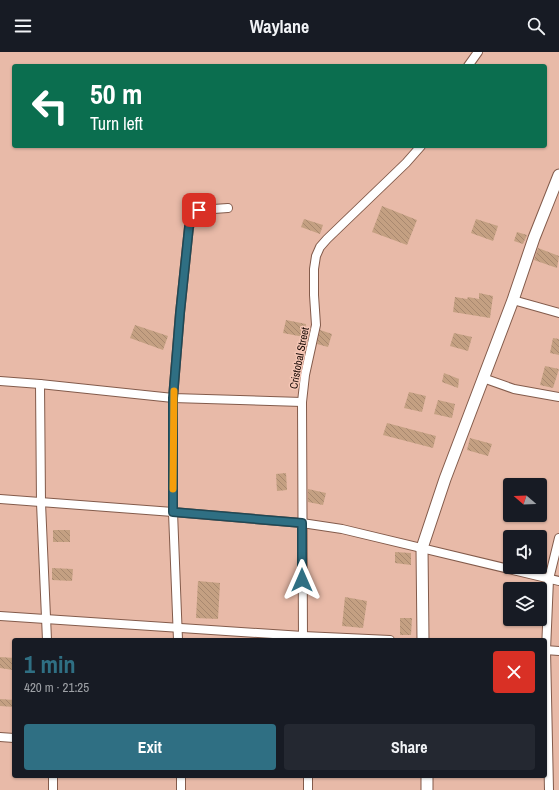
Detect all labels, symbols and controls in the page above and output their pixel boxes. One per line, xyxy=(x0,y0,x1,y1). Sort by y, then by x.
text: Waylane xyxy=(250,14,309,39)
icon: menu xyxy=(12,15,34,37)
icon: search xyxy=(525,15,547,37)
text: 50 m xyxy=(90,75,142,113)
icon: left xyxy=(24,80,76,132)
text: Turn left xyxy=(90,111,143,136)
pin xyxy=(182,193,216,227)
icon: arrive xyxy=(188,199,210,221)
street label: Cristobal Street xyxy=(286,325,312,390)
north arrow xyxy=(503,478,547,522)
map controls xyxy=(503,478,547,626)
button: sound xyxy=(503,530,547,574)
position arrow xyxy=(281,559,323,601)
button: layers xyxy=(503,582,547,626)
text: 1 min xyxy=(24,648,75,680)
button: close xyxy=(493,651,535,693)
text: 420 m · 21:25 xyxy=(24,679,89,696)
button: Exit xyxy=(24,724,276,770)
button: Share xyxy=(284,724,535,770)

